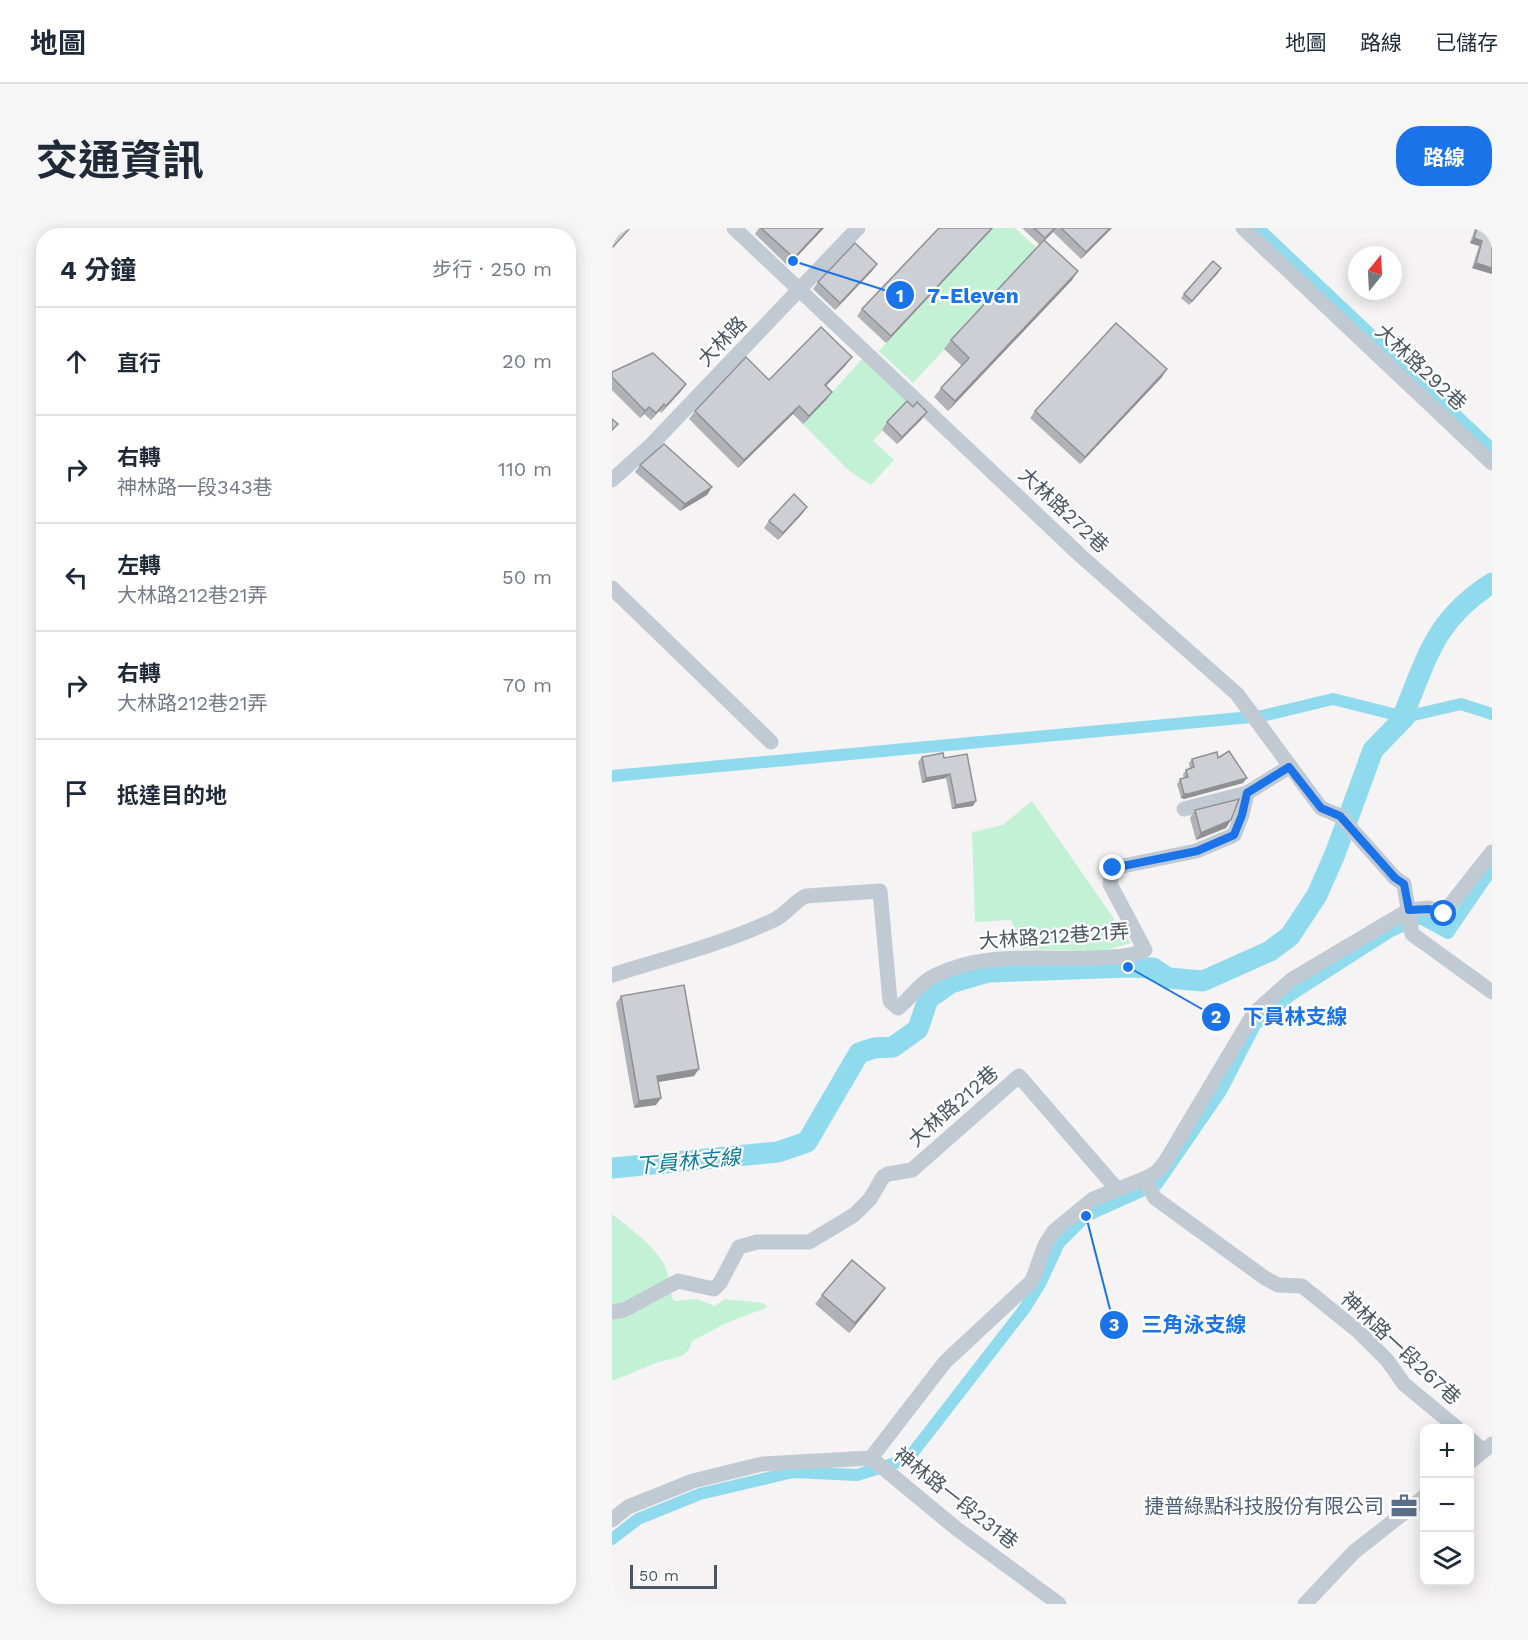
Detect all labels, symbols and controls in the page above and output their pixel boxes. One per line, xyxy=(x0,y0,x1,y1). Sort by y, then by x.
text: 地圖 xyxy=(30,27,86,60)
text: 地圖 xyxy=(1285,30,1327,55)
text: 路線 xyxy=(1360,30,1402,55)
text: 已儲存 xyxy=(1435,30,1498,55)
button: 路線 xyxy=(1396,126,1492,186)
text: 交通資訊 xyxy=(36,136,204,185)
north arrow xyxy=(1348,246,1402,300)
text: 4 分鐘 xyxy=(60,255,136,285)
text: 步行 · 250 m xyxy=(432,257,552,281)
callout: 7-Eleven xyxy=(885,276,1031,315)
text: 7-Eleven xyxy=(927,283,1019,308)
text: 1 xyxy=(896,285,904,306)
street label: 大林路 xyxy=(693,311,751,371)
street label: 大林路292巷 xyxy=(1371,319,1471,415)
icon: ahead xyxy=(60,345,93,378)
text: 20 m xyxy=(502,349,552,373)
text: 直行 xyxy=(117,351,161,376)
text: 右轉 xyxy=(117,445,161,470)
icon: right xyxy=(60,453,93,486)
text: 110 m xyxy=(498,457,552,481)
street label: 大林路272巷 xyxy=(1014,462,1114,558)
text: 神林路一段343巷 xyxy=(117,475,273,499)
text: 左轉 xyxy=(117,553,161,578)
icon: left xyxy=(60,561,93,594)
text: 50 m xyxy=(502,565,552,589)
text: 大林路212巷21弄 xyxy=(117,583,268,607)
text: 右轉 xyxy=(117,661,161,686)
icon: right xyxy=(60,669,93,702)
text: 70 m xyxy=(503,673,552,697)
text: 大林路212巷21弄 xyxy=(117,691,268,715)
icon: arrive xyxy=(60,777,93,810)
text: 抵達目的地 xyxy=(117,783,227,808)
route end xyxy=(1099,854,1125,880)
route start xyxy=(1430,900,1456,926)
street label: 大林路212巷21弄 xyxy=(978,919,1130,953)
callout: 下員林支線 xyxy=(1201,997,1360,1036)
text: 下員林支線 xyxy=(1243,1004,1348,1029)
text: 2 xyxy=(1211,1006,1221,1027)
street label: 大林路212巷 xyxy=(903,1060,1003,1152)
water label: 下員林支線 xyxy=(635,1144,743,1178)
street label: 神林路一段267巷 xyxy=(1336,1286,1466,1410)
callout: 三角泳支線 xyxy=(1099,1305,1258,1344)
text: 三角泳支線 xyxy=(1142,1312,1247,1337)
text: 3 xyxy=(1109,1314,1119,1335)
map controls xyxy=(1420,1424,1474,1586)
button: + xyxy=(1420,1424,1474,1478)
street label: 神林路一段231巷 xyxy=(889,1442,1023,1554)
button: − xyxy=(1420,1478,1474,1532)
office icon: 捷普綠點科技股份有限公司 xyxy=(1389,1491,1419,1521)
place label: 捷普綠點科技股份有限公司 xyxy=(1144,1494,1384,1518)
button: layers xyxy=(1420,1532,1474,1586)
scale bar xyxy=(630,1562,717,1590)
text: 50 m xyxy=(639,1566,679,1585)

